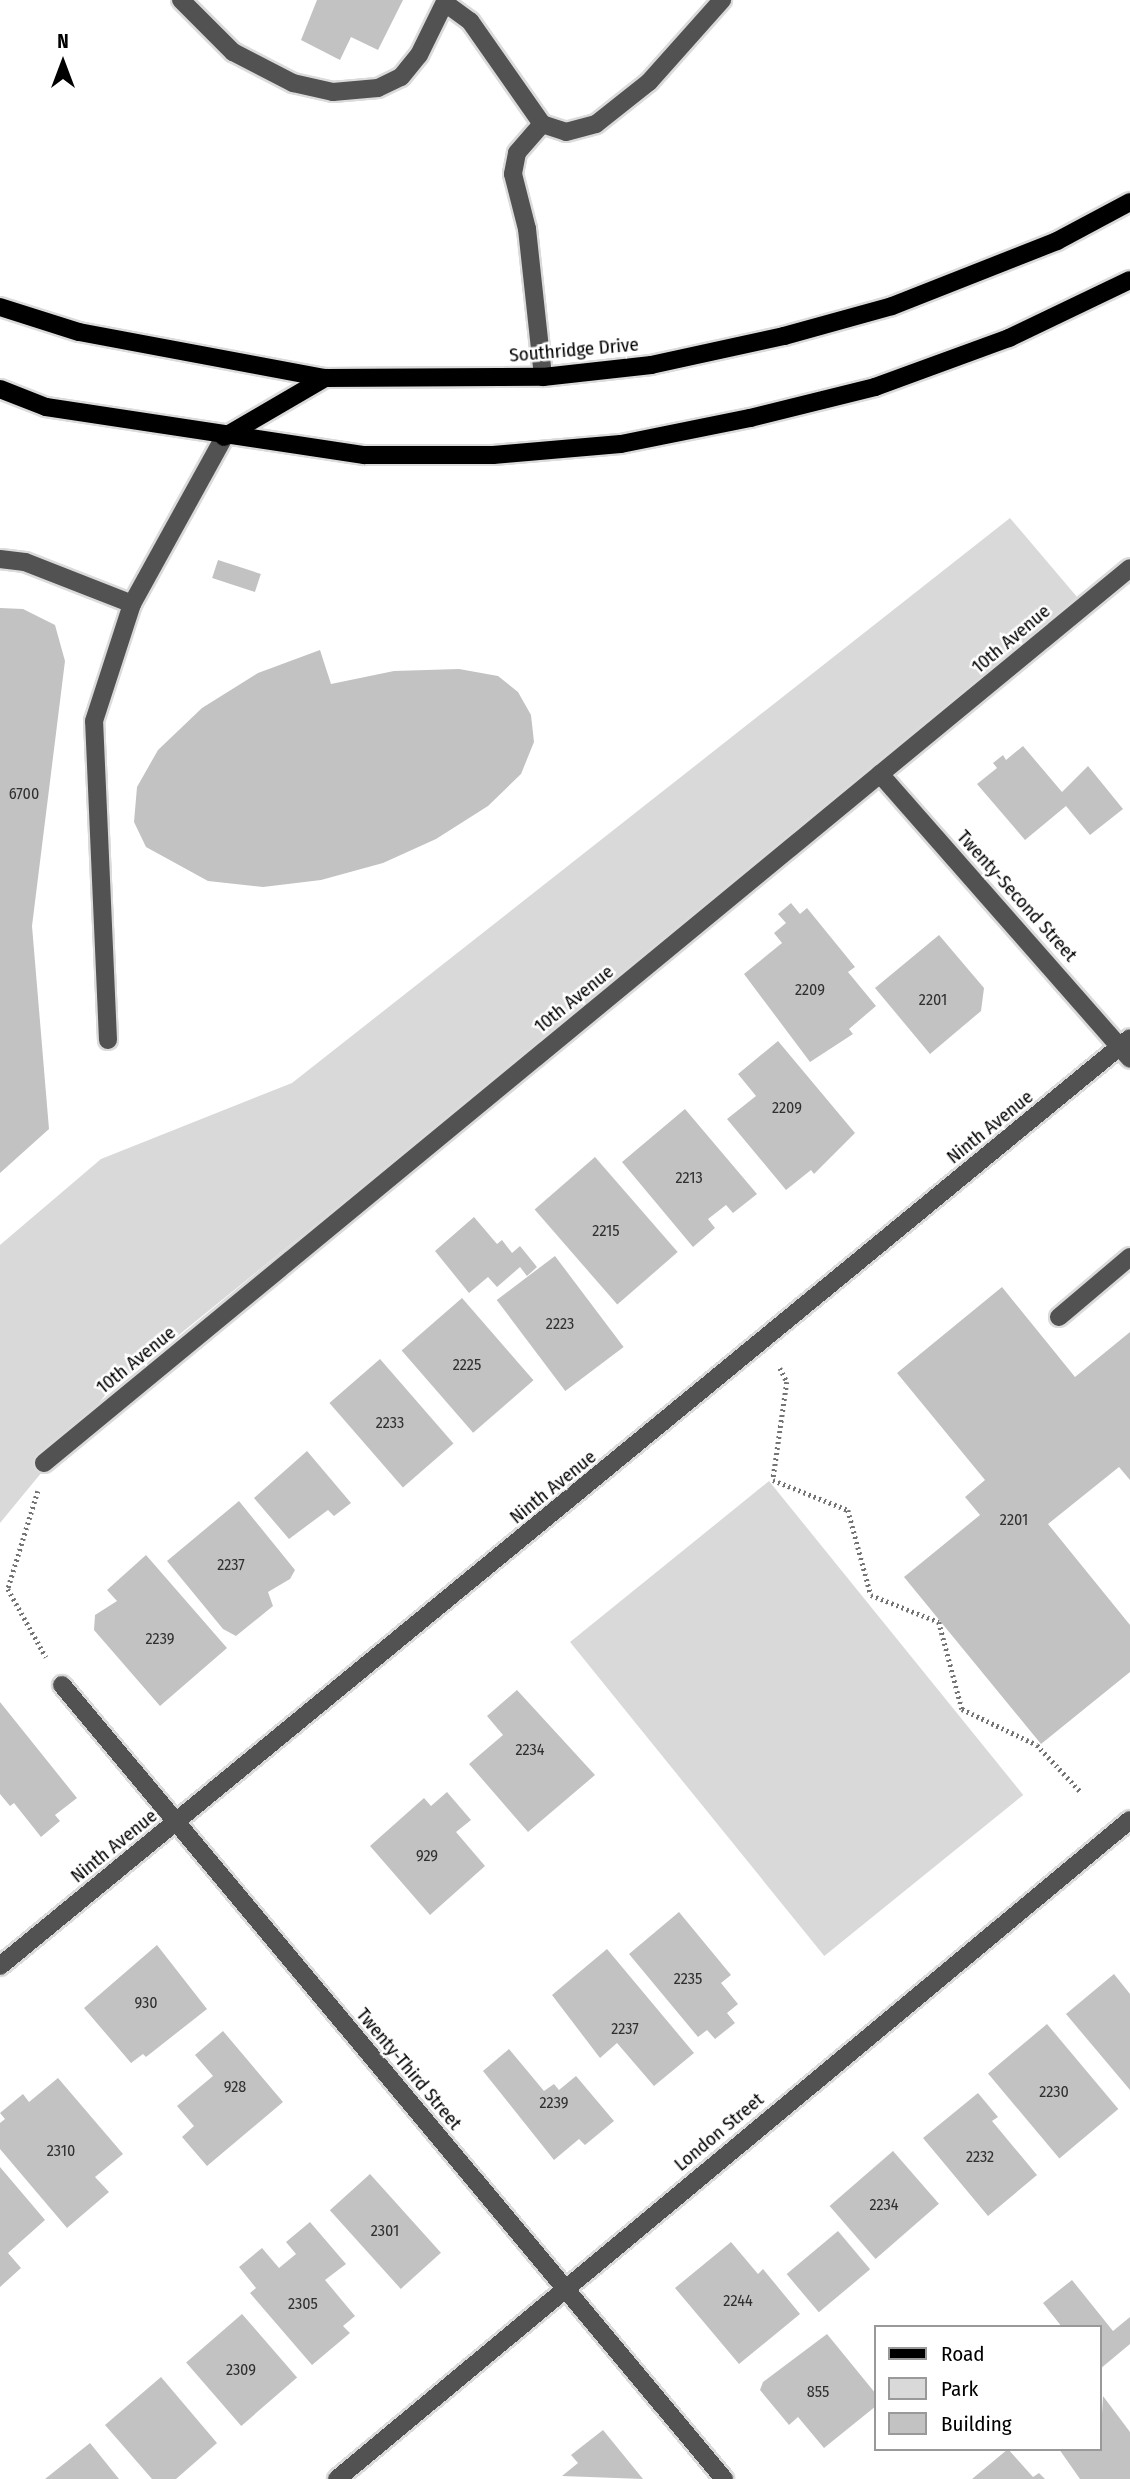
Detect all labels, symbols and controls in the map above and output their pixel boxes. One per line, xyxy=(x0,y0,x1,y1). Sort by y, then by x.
north arrow xyxy=(28,28,98,98)
text: N xyxy=(57,30,69,53)
street label: Southridge Drive xyxy=(508,333,640,367)
street label: 10th Avenue xyxy=(967,600,1055,678)
house number: 6700 xyxy=(9,784,39,804)
street label: Twenty-Second Street xyxy=(952,826,1082,966)
street label: 10th Avenue xyxy=(530,960,618,1038)
house number: 2209 xyxy=(795,980,825,1000)
house number: 2201 xyxy=(919,990,947,1010)
street label: Ninth Avenue xyxy=(942,1085,1038,1169)
house number: 2209 xyxy=(772,1098,802,1118)
house number: 2213 xyxy=(675,1168,703,1188)
house number: 2215 xyxy=(592,1221,620,1241)
house number: 2223 xyxy=(546,1314,574,1334)
street label: 10th Avenue xyxy=(92,1321,180,1399)
house number: 2225 xyxy=(453,1355,481,1375)
house number: 2233 xyxy=(376,1413,404,1433)
street label: Ninth Avenue xyxy=(505,1445,601,1529)
house number: 2201 xyxy=(1000,1510,1028,1530)
house number: 2237 xyxy=(217,1555,245,1575)
house number: 2239 xyxy=(146,1629,174,1649)
house number: 2234 xyxy=(516,1740,544,1760)
street label: Ninth Avenue xyxy=(66,1804,162,1888)
house number: 929 xyxy=(416,1846,438,1866)
house number: 2235 xyxy=(674,1969,702,1989)
house number: 930 xyxy=(134,1993,158,2013)
street label: Twenty-Third Street xyxy=(352,2004,466,2134)
house number: 2237 xyxy=(611,2019,639,2039)
house number: 928 xyxy=(224,2077,246,2097)
house number: 2230 xyxy=(1039,2082,1069,2102)
street label: London Street xyxy=(670,2088,768,2176)
house number: 2239 xyxy=(540,2093,568,2113)
house number: 2310 xyxy=(47,2141,75,2161)
house number: 2232 xyxy=(966,2147,994,2167)
house number: 2234 xyxy=(870,2195,898,2215)
house number: 2301 xyxy=(371,2221,399,2241)
house number: 2244 xyxy=(723,2291,753,2311)
house number: 2305 xyxy=(288,2294,318,2314)
legend xyxy=(874,2325,1102,2451)
text: Road xyxy=(941,2341,985,2367)
house number: 2309 xyxy=(226,2360,256,2380)
text: Park xyxy=(941,2376,978,2402)
house number: 855 xyxy=(807,2382,829,2402)
text: Building xyxy=(941,2411,1012,2437)

